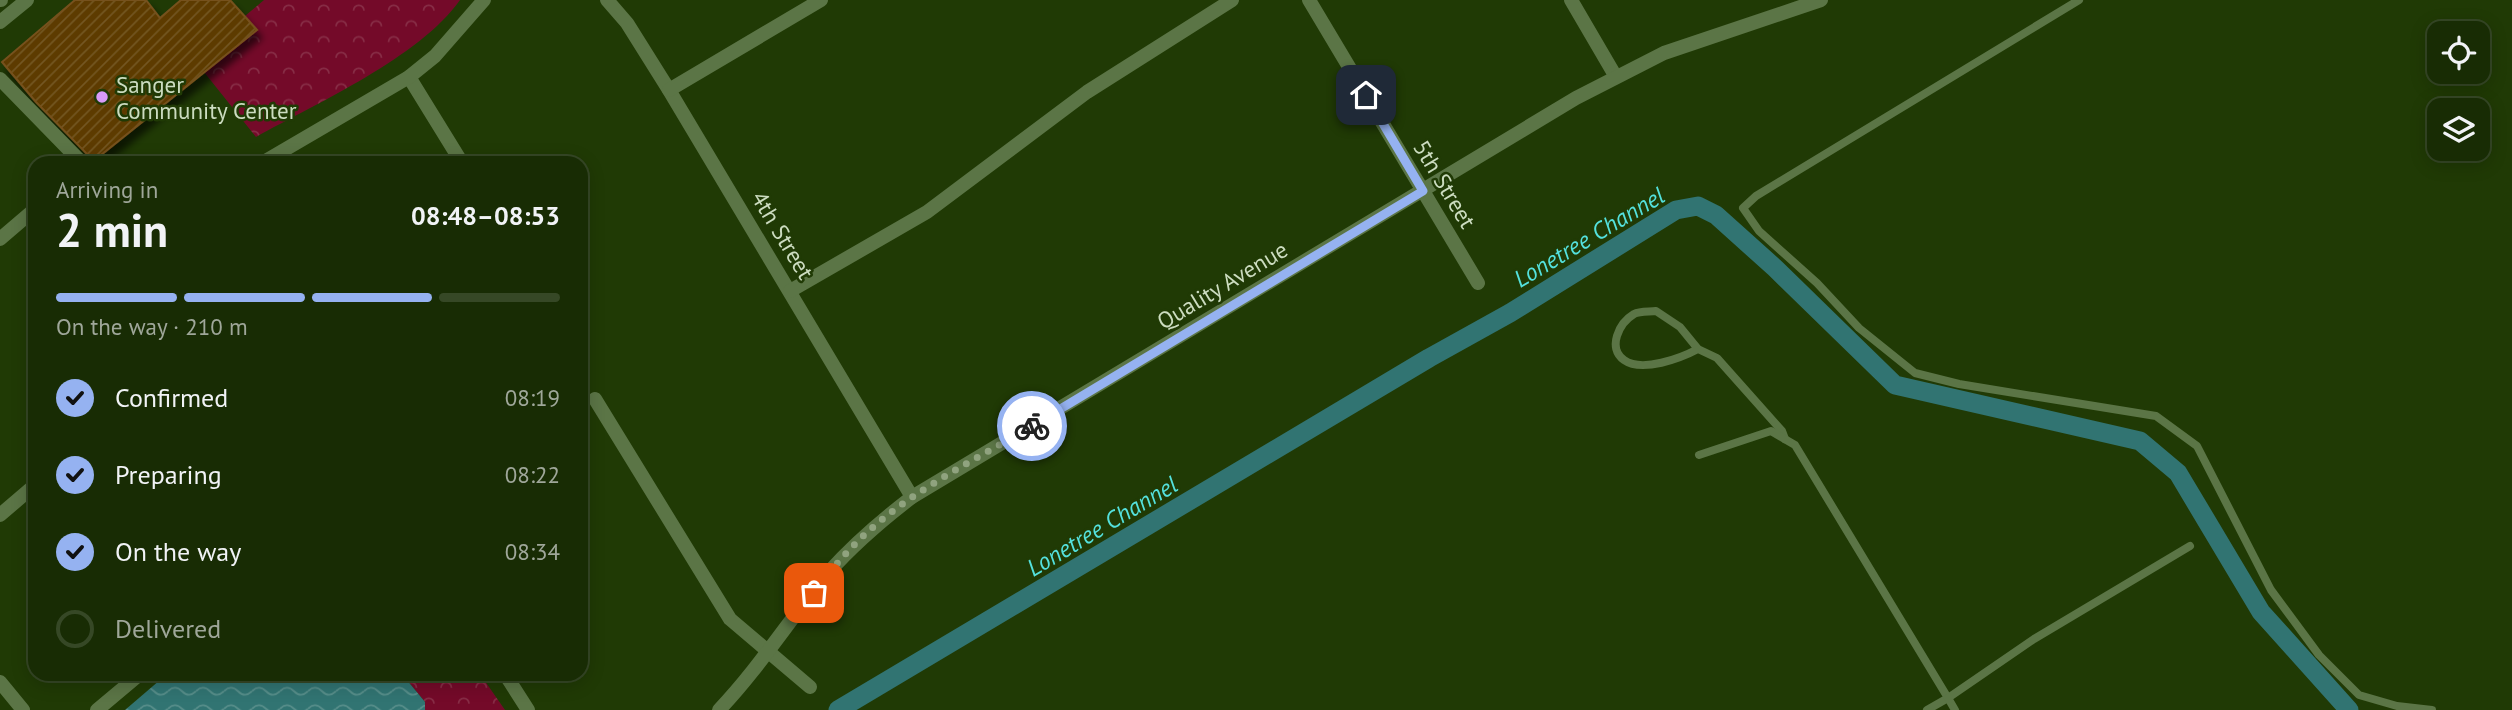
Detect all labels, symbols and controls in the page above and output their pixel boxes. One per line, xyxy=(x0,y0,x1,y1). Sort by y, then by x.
map controls xyxy=(2427,21,2490,161)
button: locate xyxy=(2427,21,2490,84)
pin xyxy=(1336,65,1396,125)
place label: Sanger Community Center xyxy=(116,70,297,125)
icon: home xyxy=(1347,76,1385,114)
marker: Sanger Community Center xyxy=(94,89,110,105)
button: layers xyxy=(2427,98,2490,161)
street label: 5th Street xyxy=(1407,135,1483,234)
text: Arriving in xyxy=(56,175,158,204)
water label: Lonetree Channel xyxy=(1508,179,1671,294)
street label: 4th Street xyxy=(745,186,821,285)
text: 08:48–08:53 xyxy=(411,199,560,232)
text: 2 min xyxy=(56,200,168,260)
street label: Quality Avenue xyxy=(1151,235,1293,335)
text: On the way · 210 m xyxy=(56,312,248,341)
icon: check xyxy=(56,379,94,417)
text: Confirmed xyxy=(115,381,228,414)
text: 08:19 xyxy=(505,383,560,412)
courier xyxy=(997,391,1067,461)
icon: bike xyxy=(1013,407,1051,445)
icon: check xyxy=(56,456,94,494)
text: Preparing xyxy=(115,458,222,491)
text: 08:22 xyxy=(505,460,560,489)
water label: Lonetree Channel xyxy=(1021,468,1184,583)
icon: check xyxy=(56,533,94,571)
text: On the way xyxy=(115,535,241,568)
text: 08:34 xyxy=(505,537,560,566)
pin xyxy=(784,563,844,623)
icon: bag xyxy=(795,574,833,612)
text: Delivered xyxy=(115,612,221,645)

